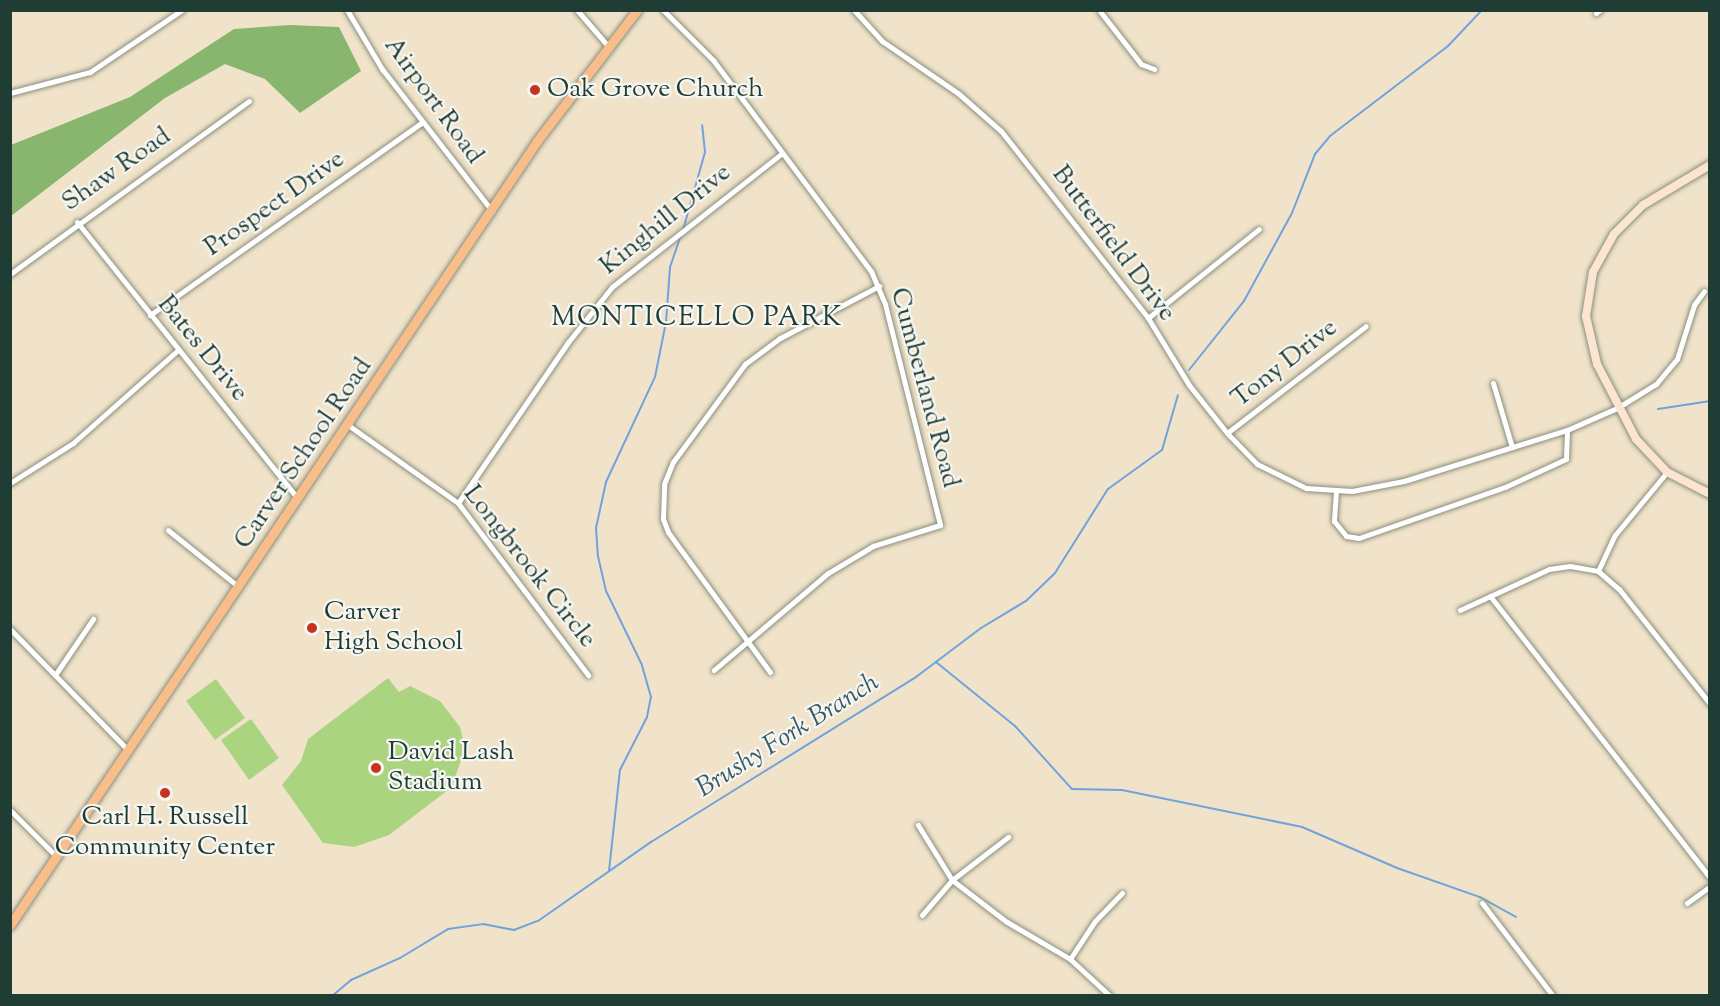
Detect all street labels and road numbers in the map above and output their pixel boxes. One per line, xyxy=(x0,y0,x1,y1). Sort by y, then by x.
street label: Airport Road xyxy=(376,31,490,171)
street label: Shaw Road xyxy=(57,121,177,219)
street label: Prospect Drive xyxy=(199,144,351,264)
street label: Kinghill Drive xyxy=(594,158,738,282)
street label: Butterfield Drive xyxy=(1044,160,1182,328)
street label: Cumberland Road xyxy=(882,285,966,491)
street label: Bates Drive xyxy=(150,290,254,408)
street label: Tony Drive xyxy=(1226,313,1344,415)
street label: Carver School Road xyxy=(228,352,380,556)
street label: Longbrook Circle xyxy=(456,479,602,655)

